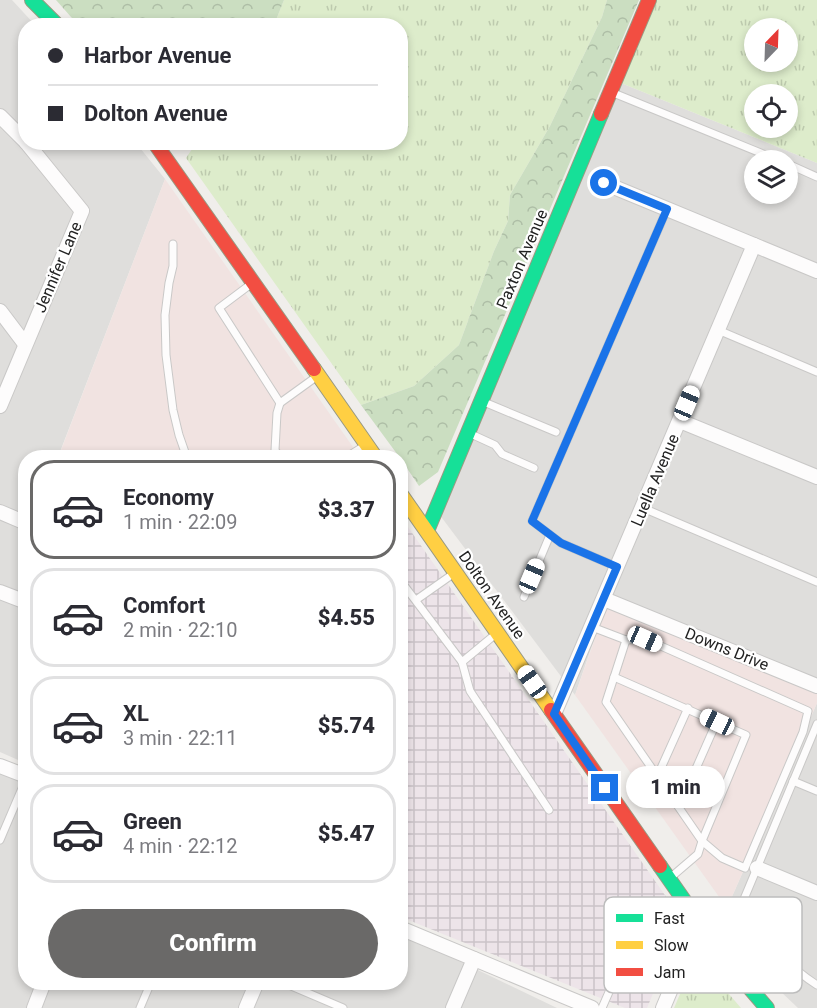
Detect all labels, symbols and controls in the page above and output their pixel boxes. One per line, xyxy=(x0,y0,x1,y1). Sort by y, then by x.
north arrow xyxy=(744,18,798,72)
map controls xyxy=(744,18,798,204)
text: Harbor Avenue xyxy=(84,43,231,68)
button: locate xyxy=(744,84,798,138)
text: Dolton Avenue xyxy=(84,101,228,126)
button: layers xyxy=(744,150,798,204)
route start xyxy=(590,169,617,196)
street label: Paxton Avenue xyxy=(493,207,551,311)
street label: Jennifer Lane xyxy=(30,219,86,315)
car xyxy=(672,383,702,423)
street label: Luella Avenue xyxy=(627,431,683,529)
icon: car xyxy=(51,483,105,537)
text: Economy xyxy=(123,485,214,510)
text: $3.37 xyxy=(318,497,375,522)
text: 1 min · 22:09 xyxy=(123,510,238,534)
street label: Dolton Avenue xyxy=(455,547,529,643)
car xyxy=(517,556,547,596)
icon: car xyxy=(51,591,105,645)
text: Comfort xyxy=(123,593,205,618)
text: $4.55 xyxy=(318,605,375,630)
text: 2 min · 22:10 xyxy=(123,618,238,642)
car xyxy=(625,623,665,655)
street label: Downs Drive xyxy=(682,624,772,674)
car xyxy=(514,662,550,702)
icon: car xyxy=(51,699,105,753)
text: XL xyxy=(123,701,149,726)
car xyxy=(697,706,737,738)
text: $5.74 xyxy=(318,713,375,738)
text: 3 min · 22:11 xyxy=(123,726,238,750)
callout: 1 min xyxy=(626,767,725,809)
route end xyxy=(591,774,618,801)
text: 1 min xyxy=(650,775,701,799)
icon: car xyxy=(51,807,105,861)
text: Green xyxy=(123,809,182,834)
text: $5.47 xyxy=(318,821,375,846)
text: 4 min · 22:12 xyxy=(123,834,238,858)
legend xyxy=(604,897,802,993)
button: Confirm xyxy=(48,909,378,978)
text: Fast xyxy=(654,909,685,928)
text: Slow xyxy=(654,936,689,955)
text: Jam xyxy=(654,963,686,982)

